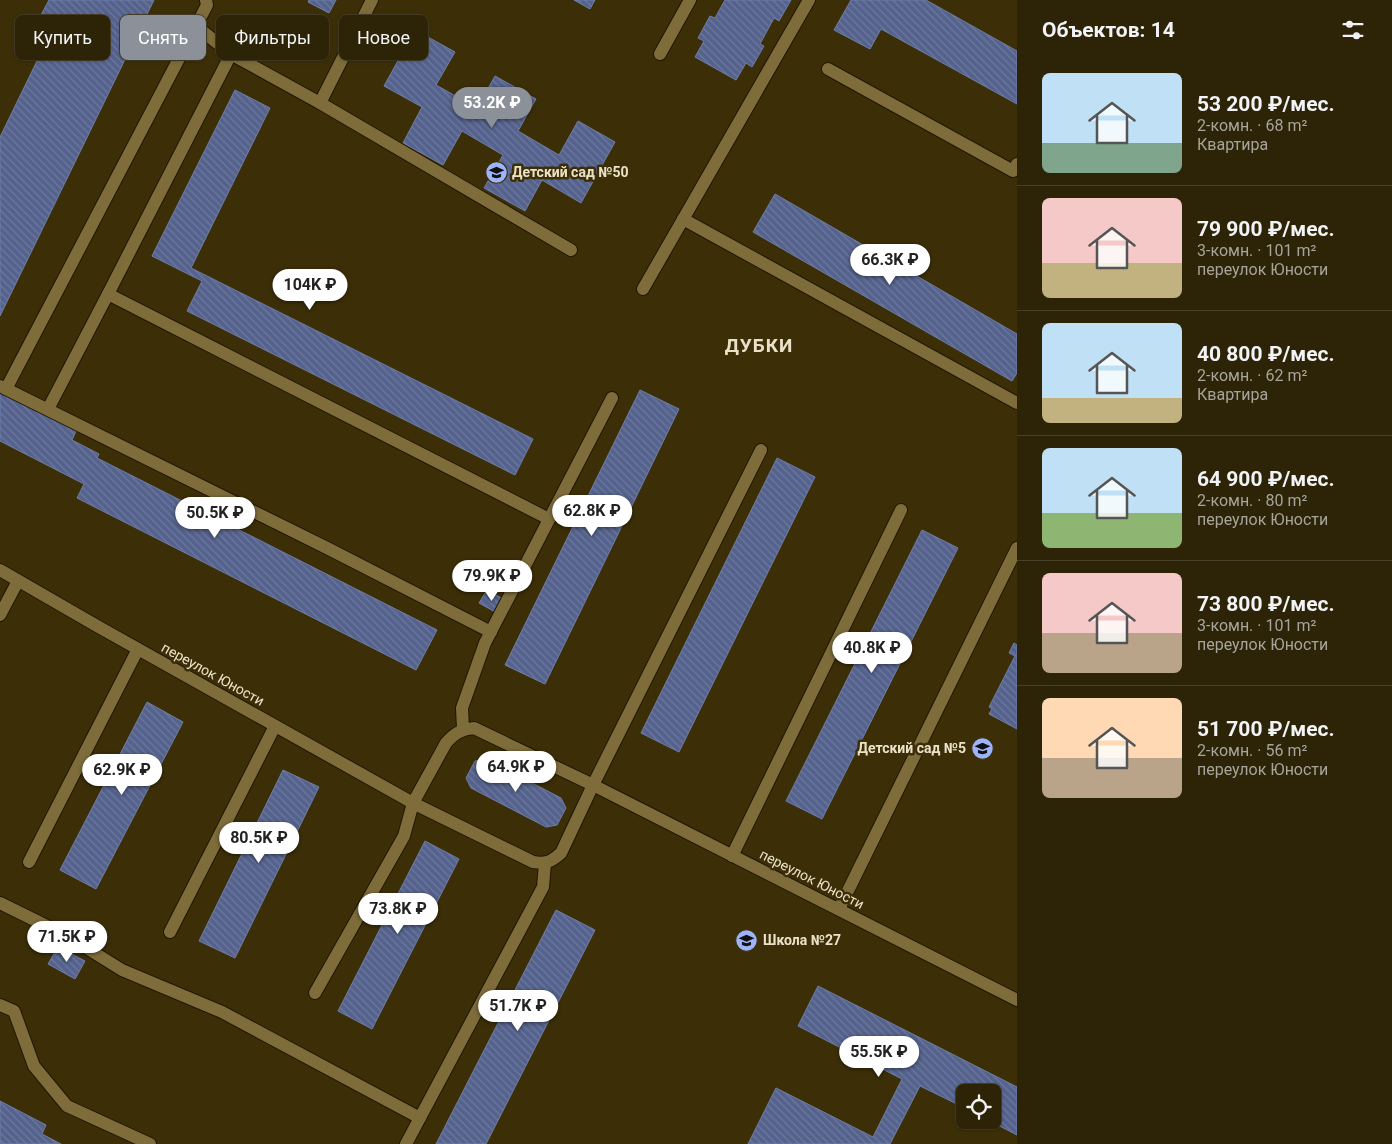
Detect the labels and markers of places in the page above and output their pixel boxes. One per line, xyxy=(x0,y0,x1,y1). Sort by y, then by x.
pin: 53.2K ₽ xyxy=(446,86,538,129)
school or university icon: Детский сад №50 xyxy=(484,160,508,184)
place label: Детский сад №50 xyxy=(512,164,628,180)
pin: 66.3K ₽ xyxy=(844,244,936,286)
pin: 104K ₽ xyxy=(269,268,351,311)
pin: 62.8K ₽ xyxy=(546,494,638,537)
pin: 50.5K ₽ xyxy=(169,496,261,539)
pin: 79.9K ₽ xyxy=(446,560,538,602)
pin: 40.8K ₽ xyxy=(826,632,918,674)
school or university icon: Детский сад №5 xyxy=(970,736,994,760)
place label: Детский сад №5 xyxy=(858,740,966,756)
pin: 64.9K ₽ xyxy=(470,750,562,793)
pin: 62.9K ₽ xyxy=(76,754,168,796)
pin: 80.5K ₽ xyxy=(213,822,305,864)
pin: 73.8K ₽ xyxy=(352,892,444,935)
pin: 71.5K ₽ xyxy=(21,920,113,963)
school or university icon: Школа №27 xyxy=(735,928,759,952)
place label: Школа №27 xyxy=(763,932,841,948)
pin: 51.7K ₽ xyxy=(472,990,564,1032)
pin: 55.5K ₽ xyxy=(833,1036,925,1078)

